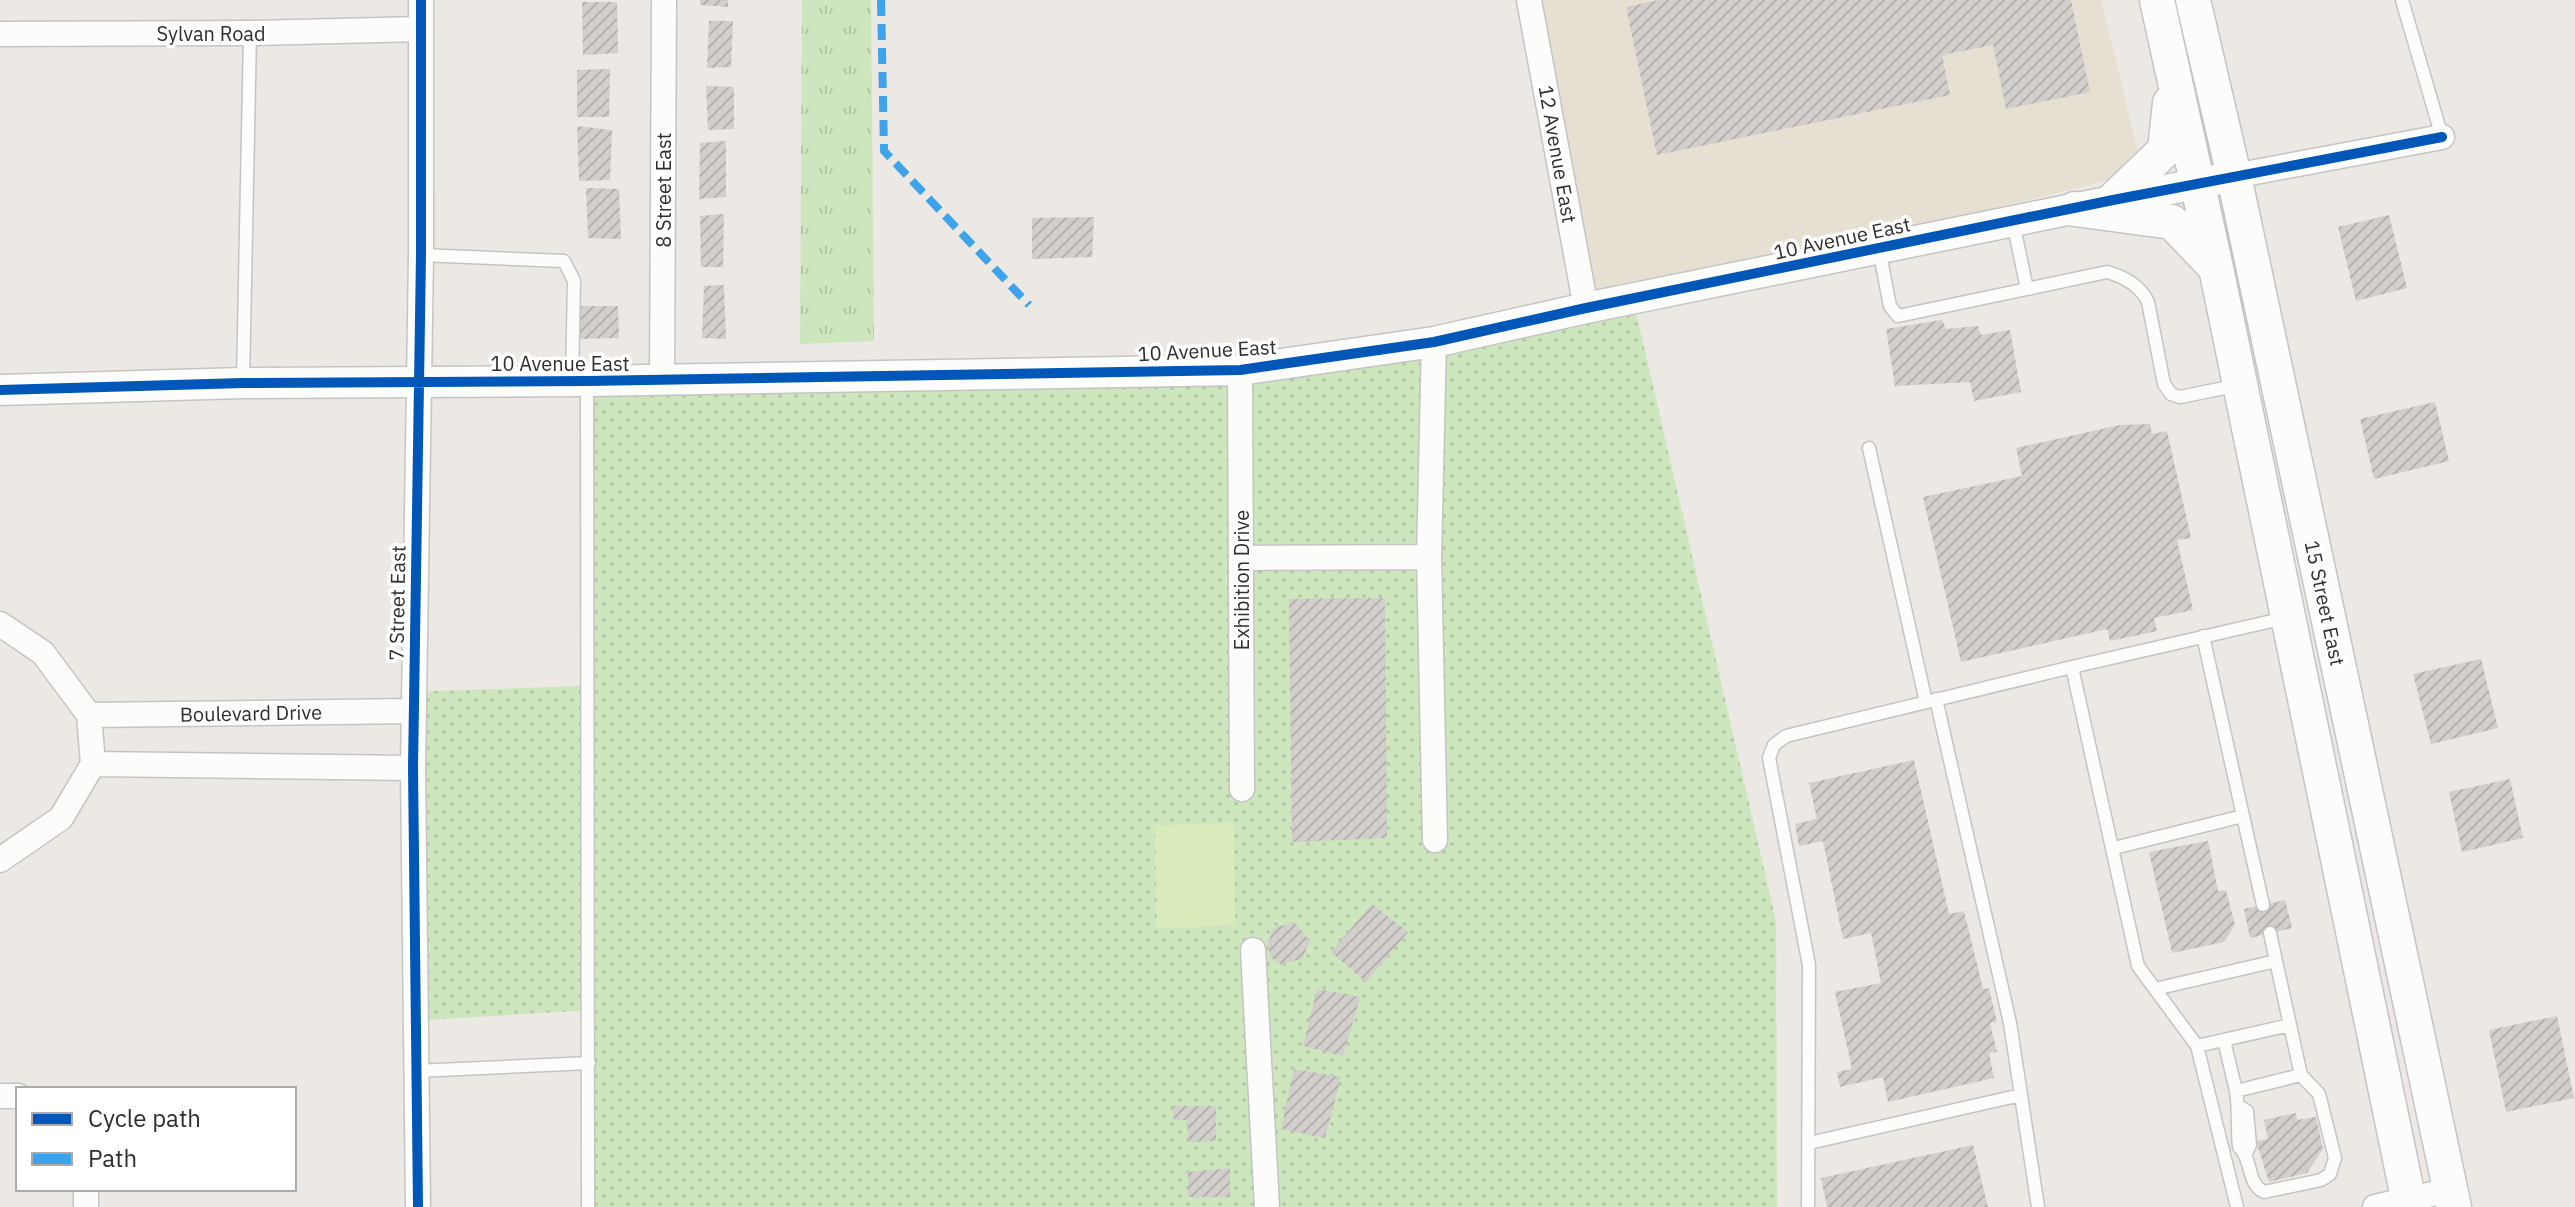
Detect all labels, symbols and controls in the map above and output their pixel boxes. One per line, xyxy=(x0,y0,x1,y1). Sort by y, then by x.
street label: Sylvan Road xyxy=(156,20,266,47)
street label: 12 Avenue East xyxy=(1533,83,1583,225)
street label: 8 Street East xyxy=(650,132,677,248)
street label: 10 Avenue East xyxy=(1771,210,1913,266)
street label: 10 Avenue East xyxy=(1137,333,1277,367)
street label: 10 Avenue East xyxy=(490,350,630,377)
street label: Exhibition Drive xyxy=(1228,510,1255,650)
street label: 15 Street East xyxy=(2299,538,2351,668)
street label: 7 Street East xyxy=(382,545,412,661)
street label: Boulevard Drive xyxy=(180,698,322,728)
legend xyxy=(16,1087,296,1191)
text: Cycle path xyxy=(88,1102,201,1134)
text: Path xyxy=(88,1142,137,1174)

